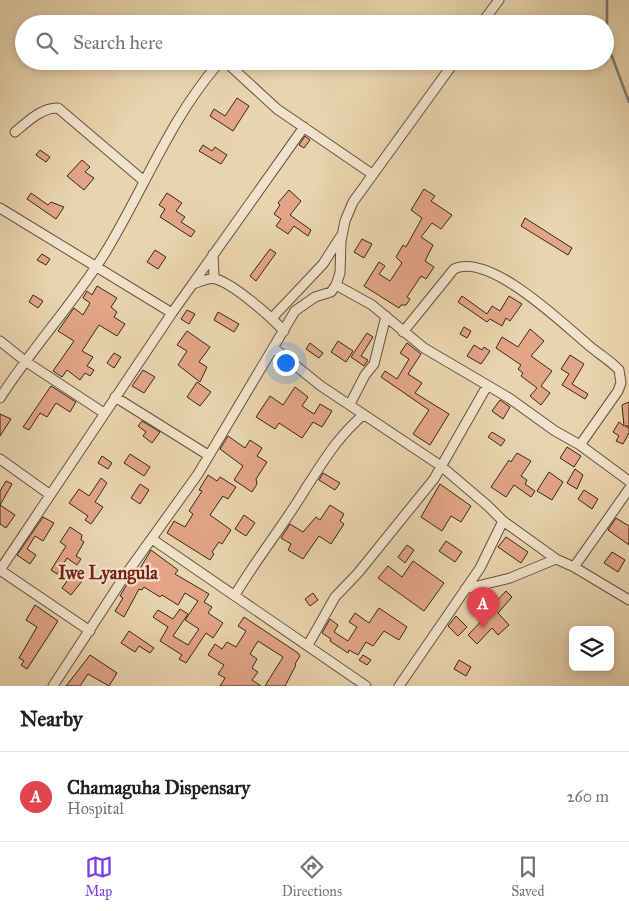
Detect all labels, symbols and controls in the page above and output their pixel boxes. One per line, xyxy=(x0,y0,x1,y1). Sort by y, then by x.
search box xyxy=(15,15,614,70)
icon: search xyxy=(33,29,61,57)
text: Search here xyxy=(73,31,163,54)
your location xyxy=(273,350,299,376)
district label: Iwe Lyangula xyxy=(58,562,158,585)
pin: A xyxy=(467,587,499,628)
map controls xyxy=(569,626,614,671)
button: layers xyxy=(569,626,614,671)
text: Nearby xyxy=(20,706,83,732)
text: Chamaguha Dispensary xyxy=(67,776,250,799)
text: A xyxy=(31,787,41,806)
text: 260 m xyxy=(567,787,609,806)
text: Hospital xyxy=(67,799,124,818)
tab: Map xyxy=(85,853,113,900)
tab: Directions xyxy=(282,853,342,900)
tab: Saved xyxy=(511,853,544,900)

